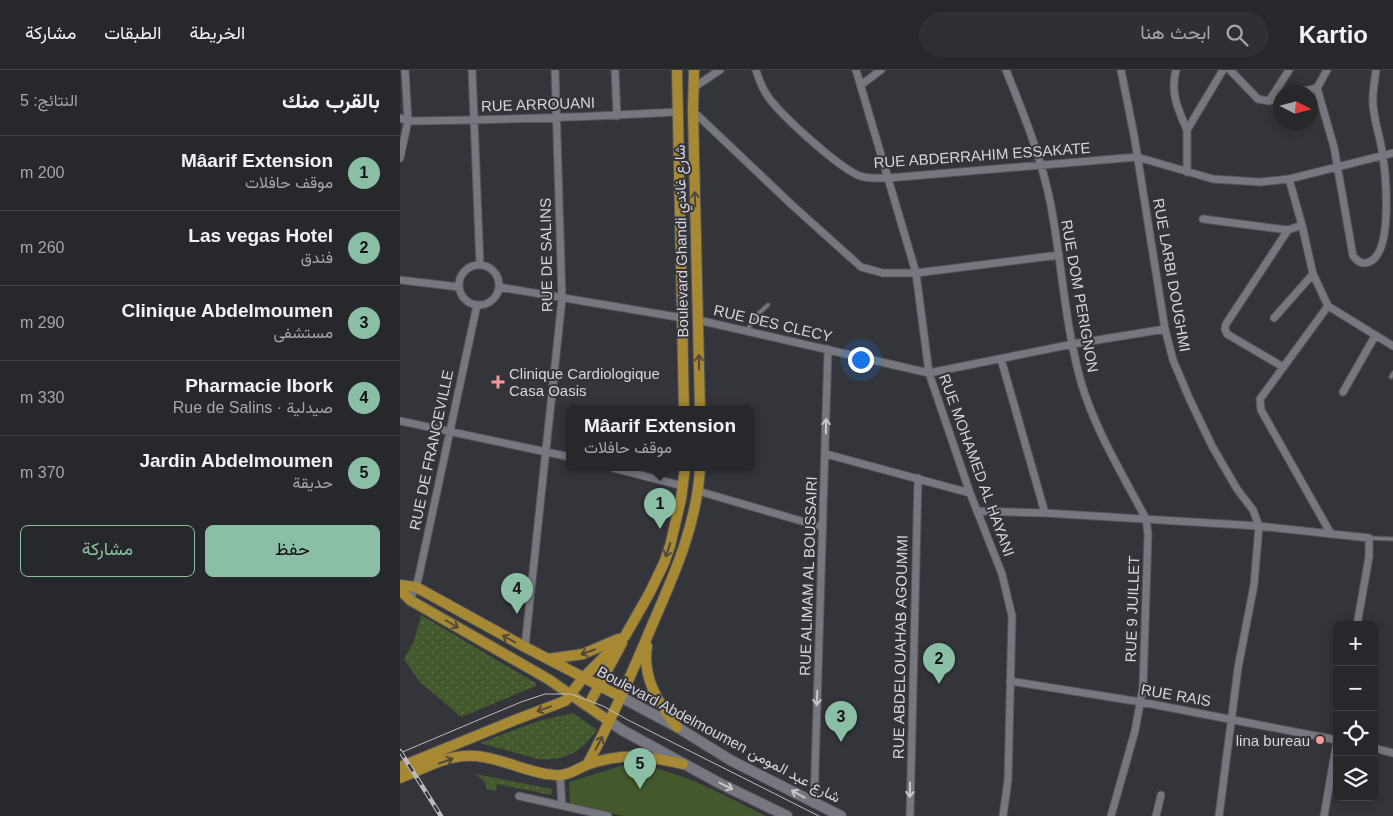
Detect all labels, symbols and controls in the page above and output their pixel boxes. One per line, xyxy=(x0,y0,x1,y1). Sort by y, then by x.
search box xyxy=(919,12,1269,57)
icon: search xyxy=(1223,21,1251,49)
text: Kartio xyxy=(1299,21,1368,48)
text: ابحث هنا xyxy=(1140,22,1211,43)
text: مشاركة xyxy=(25,23,76,43)
text: الطبقات xyxy=(104,23,161,43)
text: الخريطة xyxy=(189,23,245,43)
north arrow xyxy=(1273,85,1318,130)
text: بالقرب منك xyxy=(282,89,380,112)
text: النتائج: 5 xyxy=(20,92,78,109)
street label: RUE ARROUANI xyxy=(481,94,595,114)
street label: RUE ABDERRAHIM ESSAKATE xyxy=(873,139,1091,171)
street label: Boulevard Ghandi شارع غاندي xyxy=(671,144,696,338)
text: Mâarif Extension xyxy=(181,150,333,171)
text: 200 m xyxy=(20,164,64,181)
text: 1 xyxy=(360,164,368,181)
text: موقف حافلات xyxy=(245,174,333,191)
one-way arrow xyxy=(690,191,700,208)
street label: RUE LARBI DOUGHMI xyxy=(1150,197,1194,353)
street label: RUE DE SALINS xyxy=(537,198,555,312)
street label: RUE DOM PERIGNON xyxy=(1058,218,1102,374)
text: Las vegas Hotel xyxy=(188,225,333,246)
text: 260 m xyxy=(20,239,64,256)
text: 2 xyxy=(360,239,368,256)
text: فندق xyxy=(301,249,333,266)
text: Clinique Abdelmoumen xyxy=(122,300,333,321)
street label: RUE DES CLECY xyxy=(712,301,834,345)
text: 290 m xyxy=(20,314,64,331)
text: 3 xyxy=(360,314,368,331)
text: مستشفى xyxy=(273,324,333,341)
your location xyxy=(848,347,874,373)
one-way arrow xyxy=(694,354,704,370)
place label: Clinique Cardiologique Casa Oasis xyxy=(509,365,660,399)
street label: RUE DE FRANCEVILLE xyxy=(406,368,456,532)
street label: RUE MOHAMED AL HAYANI xyxy=(936,371,1018,559)
text: Pharmacie Ibork xyxy=(185,375,333,396)
marker: Clinique Cardiologique Casa Oasis xyxy=(491,375,505,389)
text: 330 m xyxy=(20,389,64,406)
text: 4 xyxy=(360,389,368,406)
text: صيدلية · Rue de Salins xyxy=(173,399,333,416)
popup xyxy=(566,406,754,471)
text: Mâarif Extension xyxy=(584,415,736,436)
one-way arrow xyxy=(821,418,831,434)
text: موقف حافلات xyxy=(584,439,672,456)
text: Jardin Abdelmoumen xyxy=(139,450,333,471)
text: 370 m xyxy=(20,464,64,481)
text: 5 xyxy=(360,464,368,481)
text: حديقة xyxy=(293,474,333,491)
street label: RUE ALIMAM AL BOUSSAIRI xyxy=(796,476,820,676)
pin: 1 xyxy=(644,488,676,529)
button: مشاركة xyxy=(20,525,195,577)
button: حفظ xyxy=(205,525,380,577)
street label: RUE ABDELOUAHAB AGOUMMI xyxy=(890,535,910,759)
one-way arrow xyxy=(663,541,673,557)
street label: RUE 9 JUILLET xyxy=(1122,555,1142,663)
pin: 4 xyxy=(501,573,533,614)
one-way arrow xyxy=(445,620,459,630)
map controls xyxy=(1333,621,1378,801)
button: + xyxy=(1333,621,1378,666)
one-way arrow xyxy=(503,633,517,643)
pin: 2 xyxy=(923,643,955,684)
one-way arrow xyxy=(581,648,596,657)
street label: Boulevard Abdelmoumen شارع عبد المومن xyxy=(593,662,844,808)
button: − xyxy=(1333,666,1378,711)
street label: RUE RAIS xyxy=(1140,680,1212,710)
one-way arrow xyxy=(813,690,822,706)
pin: 3 xyxy=(825,701,857,742)
one-way arrow xyxy=(537,705,552,714)
button: locate xyxy=(1333,711,1378,756)
place label: lina bureau xyxy=(1236,732,1310,749)
marker: lina bureau xyxy=(1314,734,1326,746)
one-way arrow xyxy=(595,736,604,751)
pin: 5 xyxy=(624,748,656,789)
one-way arrow xyxy=(437,756,453,765)
button: layers xyxy=(1333,756,1378,801)
one-way arrow xyxy=(906,781,915,797)
one-way arrow xyxy=(718,782,733,791)
one-way arrow xyxy=(791,788,806,798)

